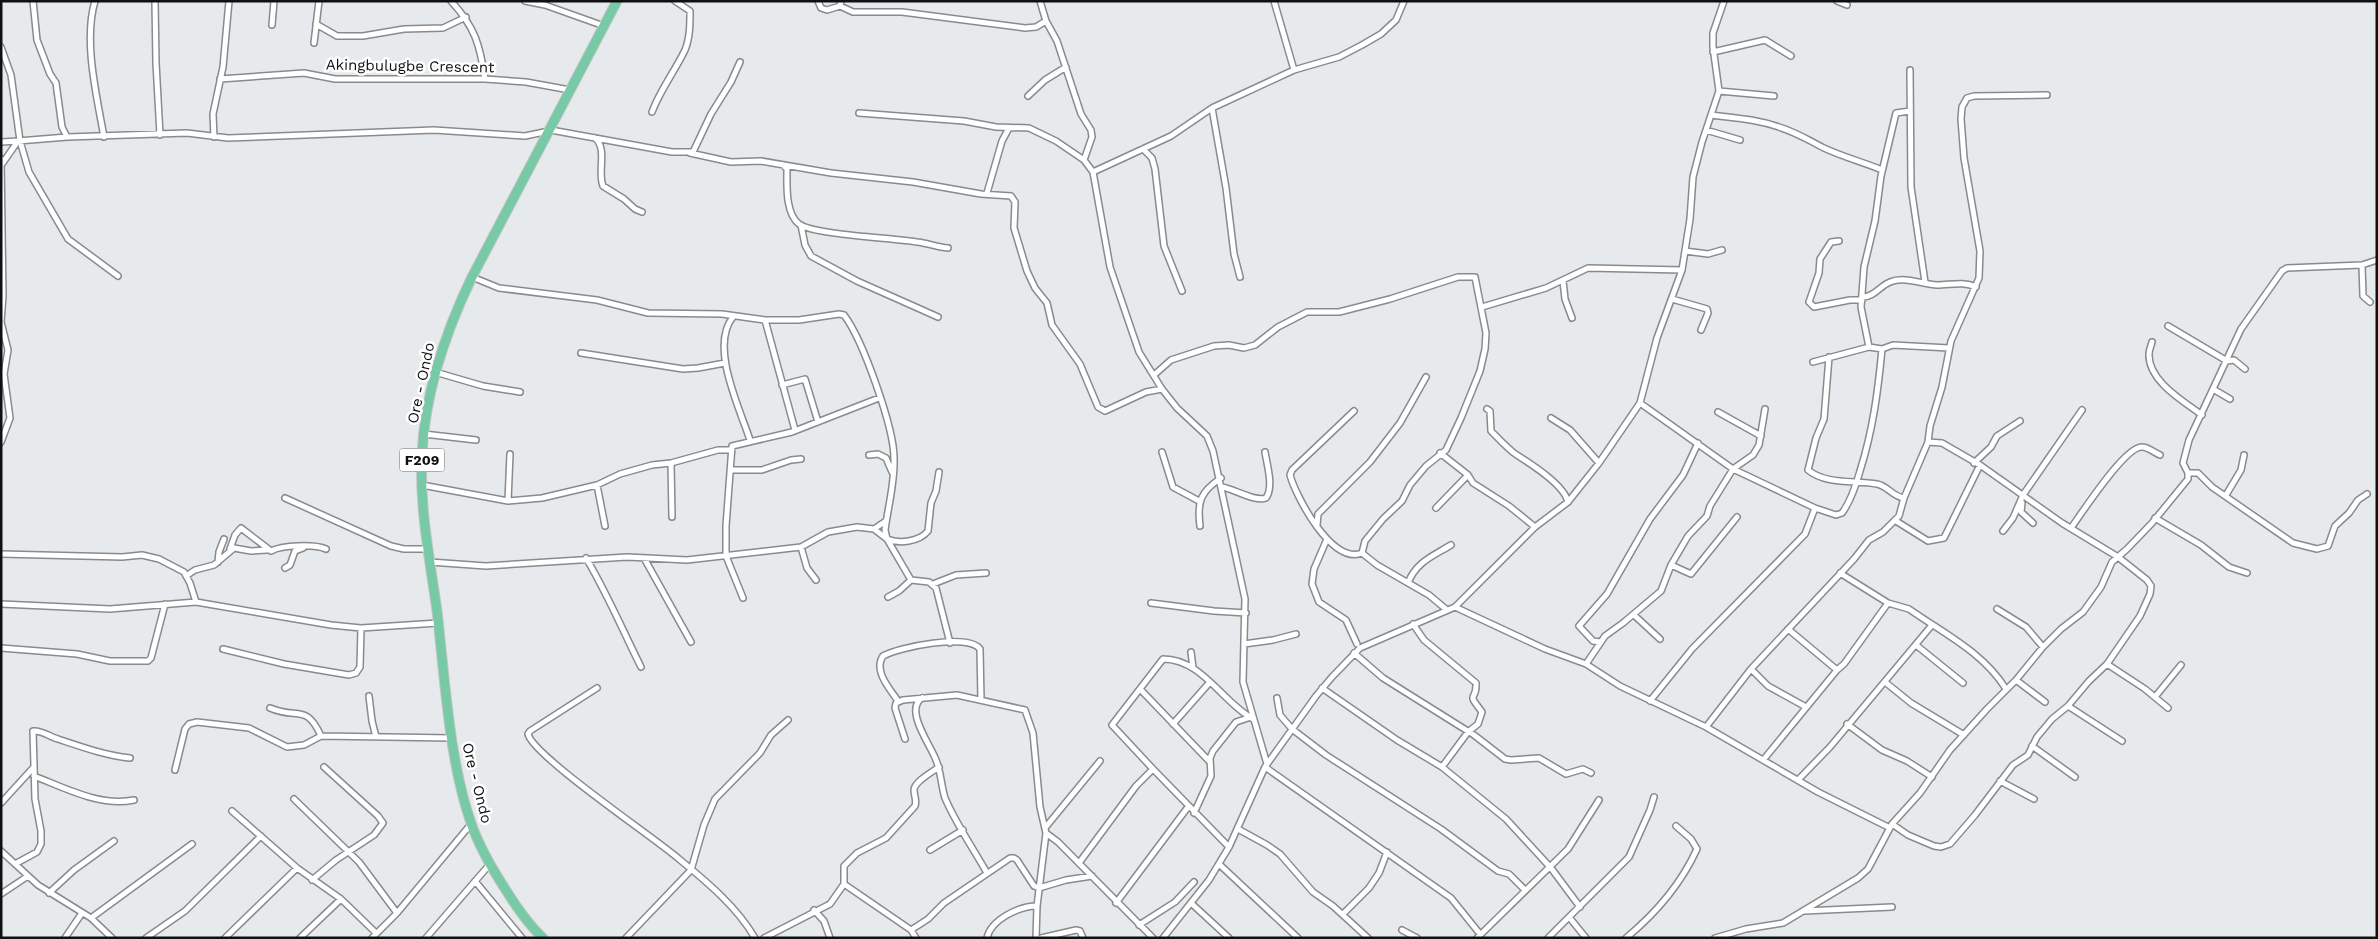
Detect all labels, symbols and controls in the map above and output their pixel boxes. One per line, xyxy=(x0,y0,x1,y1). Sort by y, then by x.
street label: Akingbulugbe Crescent xyxy=(326,56,495,76)
street label: Ore - Ondo xyxy=(404,341,438,425)
road number: F209 xyxy=(400,448,444,472)
street label: Ore - Ondo xyxy=(458,741,496,825)

